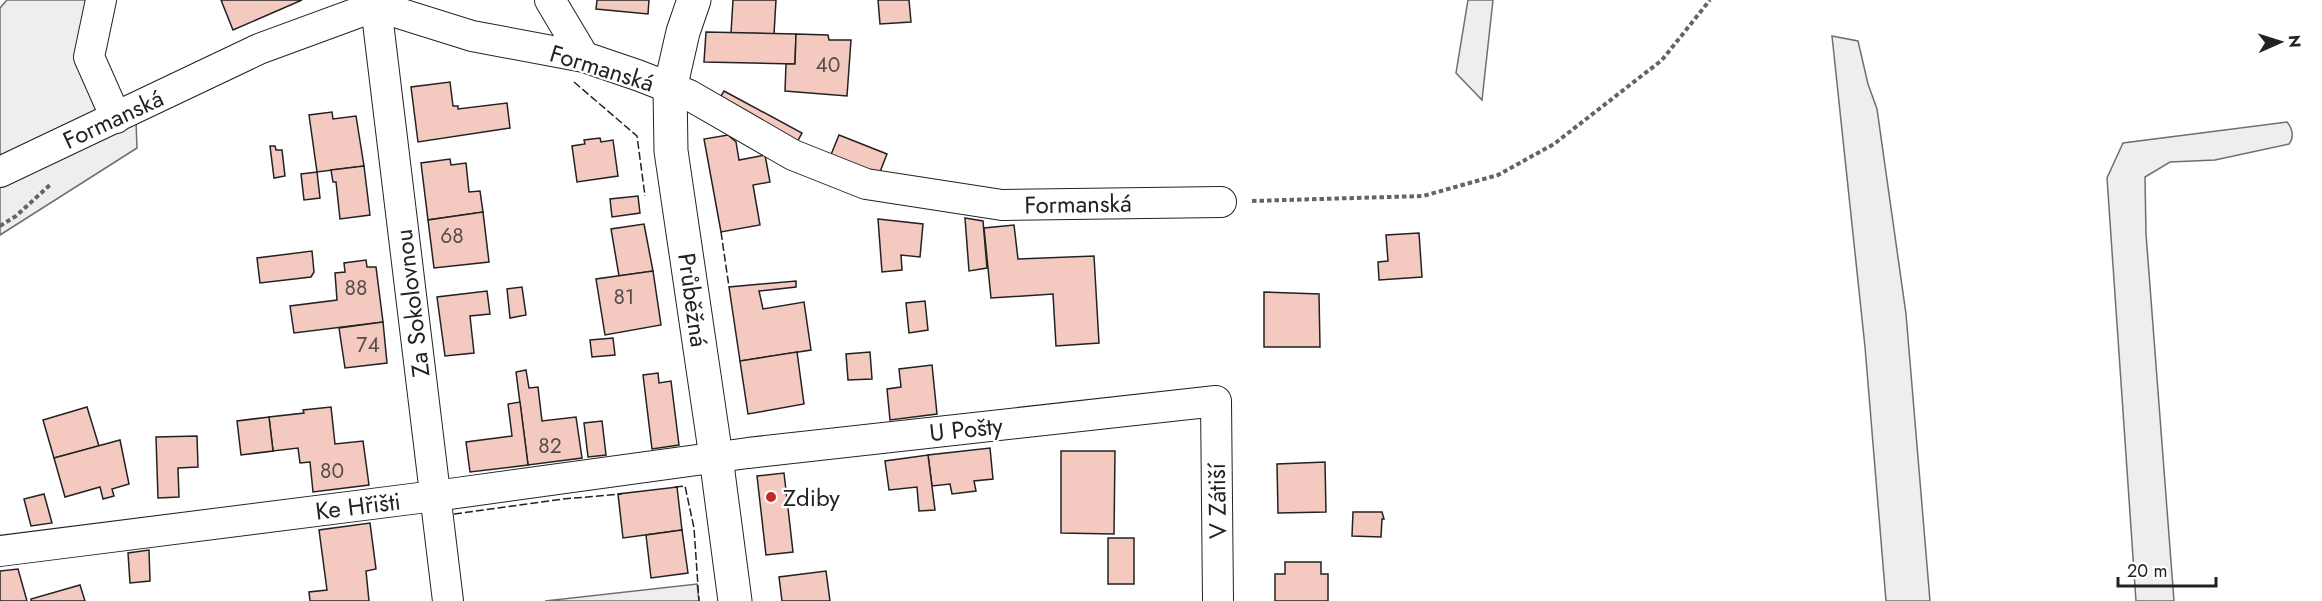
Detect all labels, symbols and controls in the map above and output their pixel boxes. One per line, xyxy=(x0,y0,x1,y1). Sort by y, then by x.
north arrow xyxy=(2250,12,2310,72)
text: N xyxy=(2283,34,2306,48)
street label: Formanská xyxy=(546,36,658,100)
house number: 40 xyxy=(816,50,840,80)
street label: Formanská xyxy=(57,80,169,158)
street label: Formanská xyxy=(1024,186,1132,222)
house number: 68 xyxy=(440,221,464,251)
street label: Za Sokolovnou xyxy=(386,227,438,379)
street label: Průběžná xyxy=(669,251,717,349)
house number: 88 xyxy=(345,273,367,303)
house number: 81 xyxy=(614,282,634,312)
house number: 74 xyxy=(356,330,380,360)
street label: U Pošty xyxy=(927,408,1005,450)
house number: 82 xyxy=(538,431,562,461)
house number: 80 xyxy=(320,456,344,486)
street label: V Zátiší xyxy=(1199,462,1235,539)
place label: Zdiby xyxy=(783,480,840,515)
street label: Ke Hřišti xyxy=(313,483,403,529)
marker: Zdiby xyxy=(764,490,778,504)
scale bar xyxy=(2118,550,2216,588)
text: 20 m xyxy=(2127,558,2167,584)

